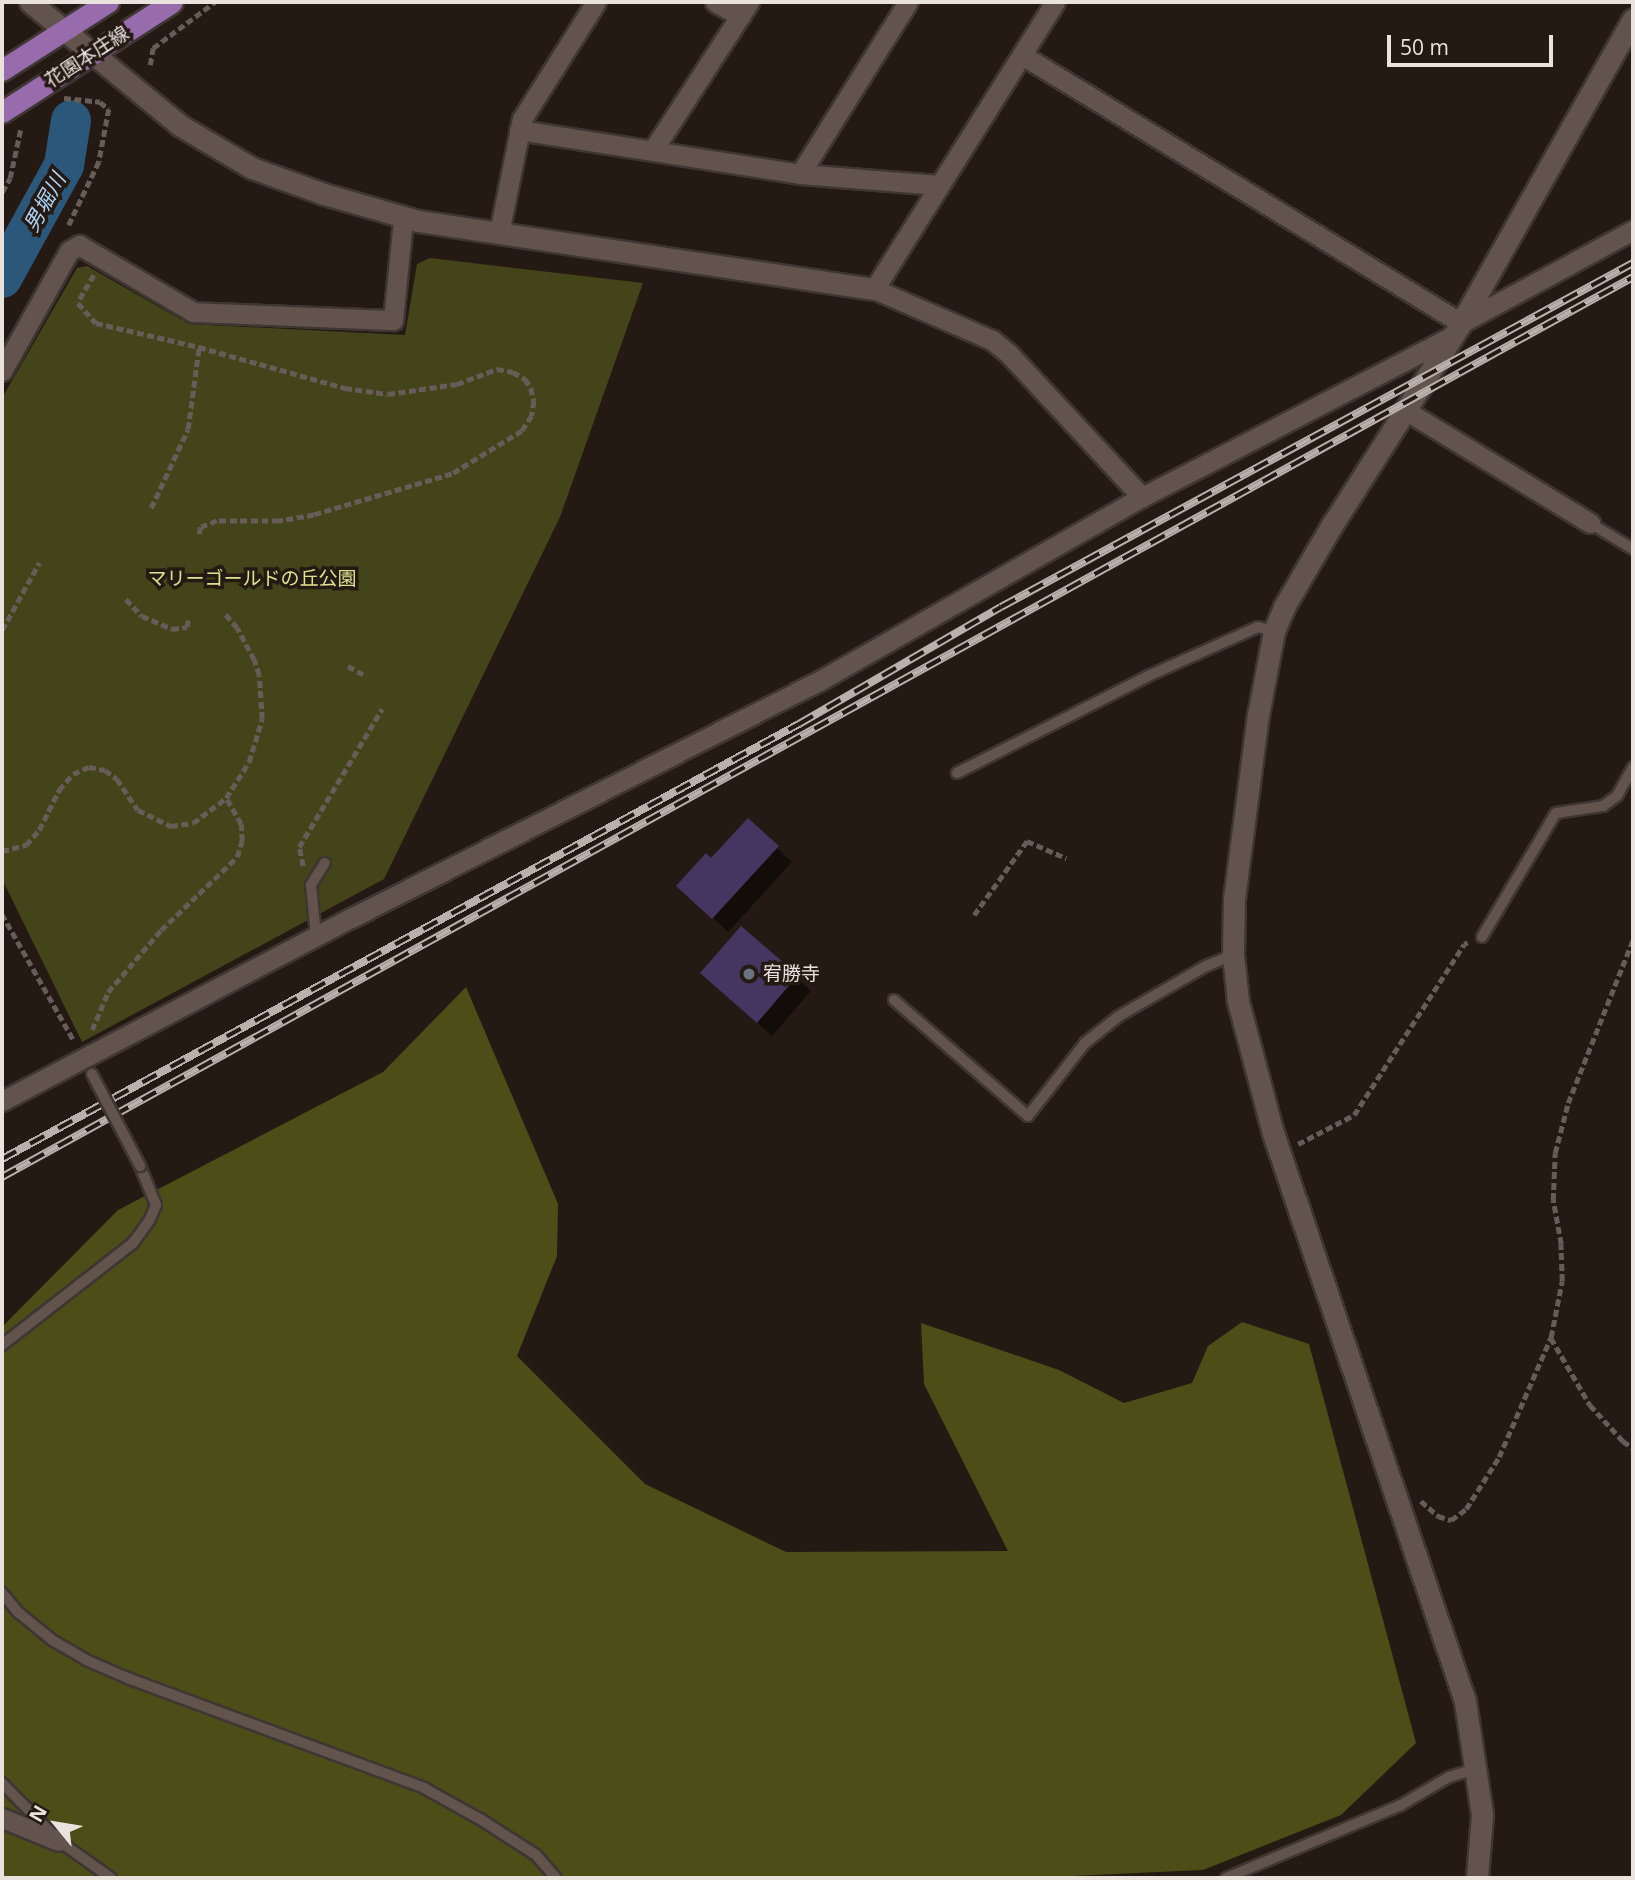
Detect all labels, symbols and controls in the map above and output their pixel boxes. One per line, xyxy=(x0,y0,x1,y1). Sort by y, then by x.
scale bar xyxy=(1390,21,1556,65)
street label: 花園本庄線 xyxy=(41,22,133,92)
text: 50 m xyxy=(1400,33,1449,61)
water label: 男堀川 xyxy=(18,168,70,236)
park label: マリーゴールドの丘公園 xyxy=(148,568,356,590)
place label: 宥勝寺 xyxy=(763,963,820,985)
marker: 宥勝寺 xyxy=(741,966,757,982)
north arrow xyxy=(21,1789,91,1859)
text: N xyxy=(23,1800,53,1827)

